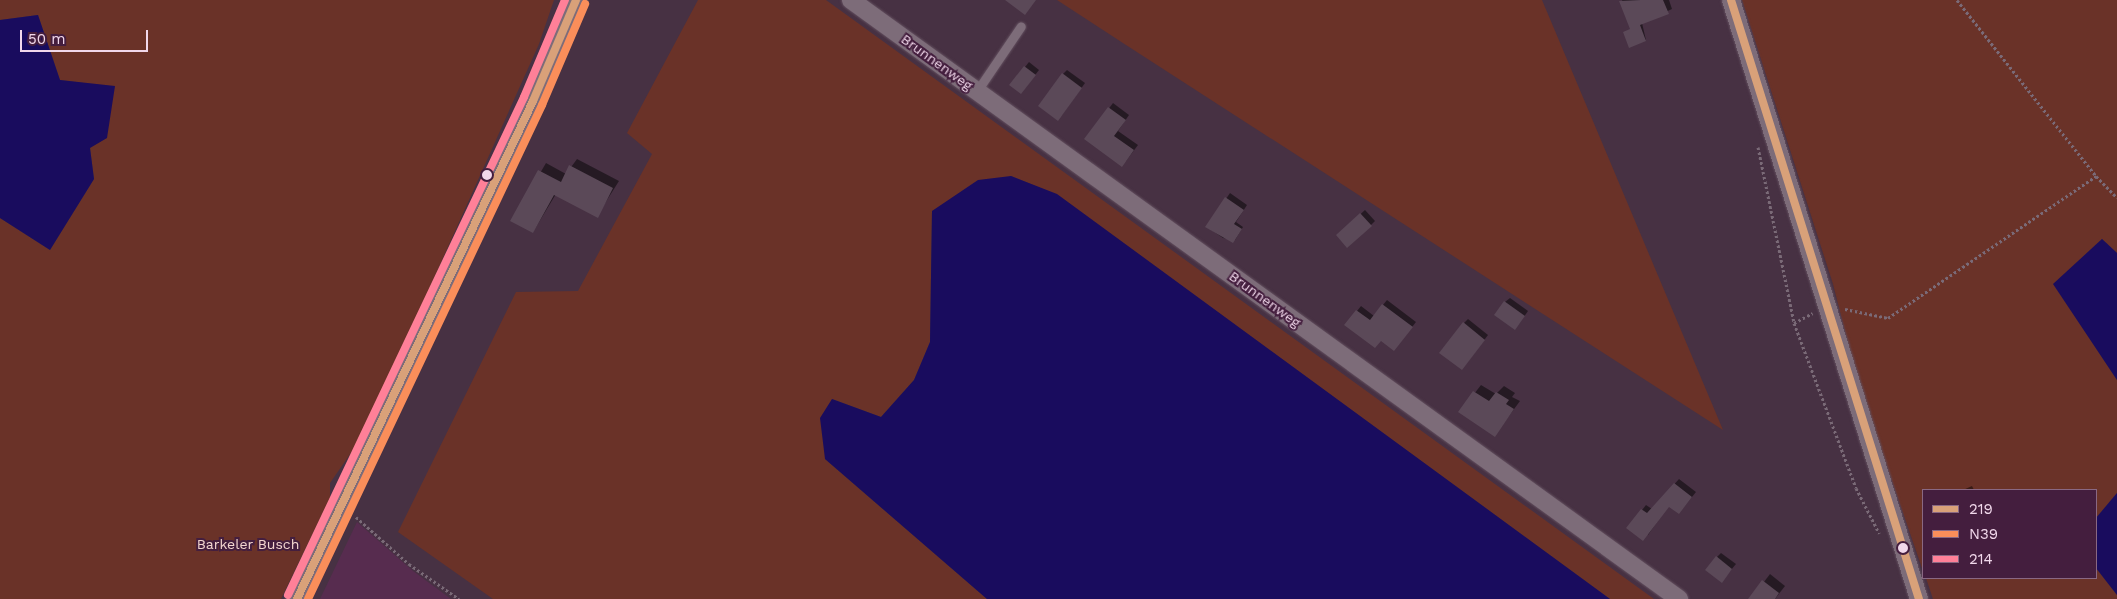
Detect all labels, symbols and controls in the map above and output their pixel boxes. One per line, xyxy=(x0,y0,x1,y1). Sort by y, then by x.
scale bar xyxy=(22,20,150,52)
text: 50 m xyxy=(28,30,65,48)
street label: Brunnenweg xyxy=(898,30,976,94)
unlabelled marker xyxy=(482,170,492,180)
street label: Brunnenweg xyxy=(1226,267,1304,331)
legend xyxy=(1922,489,2097,579)
text: 219 xyxy=(1969,500,1993,518)
text: N39 xyxy=(1969,525,1998,543)
park label: Barkeler Busch xyxy=(196,536,300,552)
unlabelled marker xyxy=(1898,543,1908,553)
text: 214 xyxy=(1969,550,1993,568)

